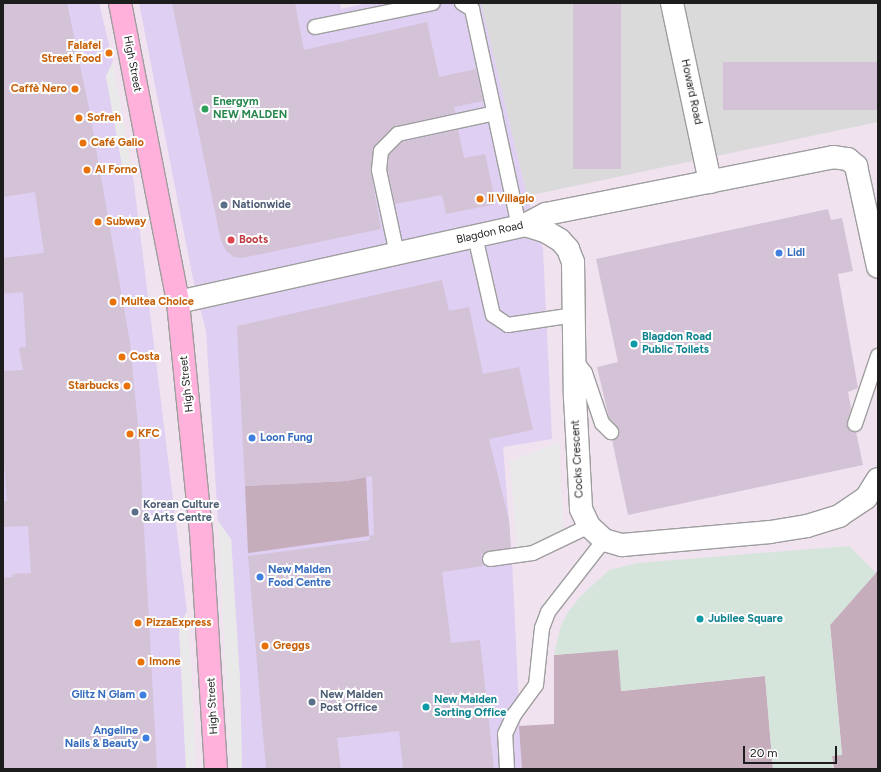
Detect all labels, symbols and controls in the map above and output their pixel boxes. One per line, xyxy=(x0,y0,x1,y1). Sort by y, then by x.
street label: High Street xyxy=(120,35,144,93)
place label: Falafel Street Food xyxy=(41,40,101,66)
marker: Falafel Street Food xyxy=(104,48,114,58)
street label: Howard Road xyxy=(678,58,704,126)
place label: Caffè Nero xyxy=(11,82,67,96)
marker: Caffè Nero xyxy=(70,84,80,94)
place label: Energym NEW MALDEN xyxy=(213,96,287,122)
marker: Energym NEW MALDEN xyxy=(200,104,210,114)
place label: Sofreh xyxy=(87,111,121,125)
marker: Sofreh xyxy=(74,113,84,123)
place label: Café Galio xyxy=(91,136,144,150)
marker: Café Galio xyxy=(78,138,88,148)
place label: Al Forno xyxy=(95,163,137,177)
marker: Al Forno xyxy=(82,165,92,175)
place label: Il Villagio xyxy=(488,192,534,206)
marker: Il Villagio xyxy=(475,194,485,204)
place label: Nationwide xyxy=(232,198,291,212)
marker: Nationwide xyxy=(219,200,229,210)
place label: Subway xyxy=(106,215,146,229)
marker: Subway xyxy=(93,217,103,227)
street label: Blagdon Road xyxy=(455,219,525,247)
place label: Boots xyxy=(239,233,268,247)
marker: Boots xyxy=(226,235,236,245)
place label: Lidl xyxy=(787,246,805,260)
marker: Lidl xyxy=(774,248,784,258)
place label: Multea Choice xyxy=(121,295,194,309)
marker: Multea Choice xyxy=(108,297,118,307)
place label: Blagdon Road Public Toilets xyxy=(642,331,712,357)
marker: Blagdon Road Public Toilets xyxy=(629,339,639,349)
place label: Costa xyxy=(130,350,160,364)
marker: Costa xyxy=(117,352,127,362)
street label: High Street xyxy=(177,355,197,413)
place label: Starbucks xyxy=(68,379,119,393)
marker: Starbucks xyxy=(122,381,132,391)
street label: Cocks Crescent xyxy=(569,419,587,499)
place label: KFC xyxy=(138,427,159,441)
marker: KFC xyxy=(125,429,135,439)
place label: Loon Fung xyxy=(260,431,313,445)
marker: Loon Fung xyxy=(247,433,257,443)
place label: Korean Culture & Arts Centre xyxy=(143,499,219,525)
marker: Korean Culture & Arts Centre xyxy=(130,507,140,517)
place label: New Malden Food Centre xyxy=(268,564,331,590)
marker: New Malden Food Centre xyxy=(255,572,265,582)
place label: Jubilee Square xyxy=(708,612,783,626)
marker: Jubilee Square xyxy=(695,614,705,624)
place label: PizzaExpress xyxy=(146,616,211,630)
marker: PizzaExpress xyxy=(133,618,143,628)
place label: Greggs xyxy=(273,639,310,653)
marker: Greggs xyxy=(260,641,270,651)
place label: Imone xyxy=(149,655,181,669)
marker: Imone xyxy=(136,657,146,667)
street label: High Street xyxy=(205,677,221,735)
place label: Glitz N Glam xyxy=(71,688,135,702)
place label: New Malden Post Office xyxy=(320,689,383,715)
marker: Glitz N Glam xyxy=(138,690,148,700)
place label: New Malden Sorting Office xyxy=(434,694,506,720)
marker: New Malden Post Office xyxy=(307,697,317,707)
marker: New Malden Sorting Office xyxy=(421,702,431,712)
place label: Angeline Nails & Beauty xyxy=(65,725,138,751)
marker: Angeline Nails & Beauty xyxy=(141,733,151,743)
scale bar xyxy=(745,738,839,764)
text: 20 m xyxy=(750,746,778,760)

